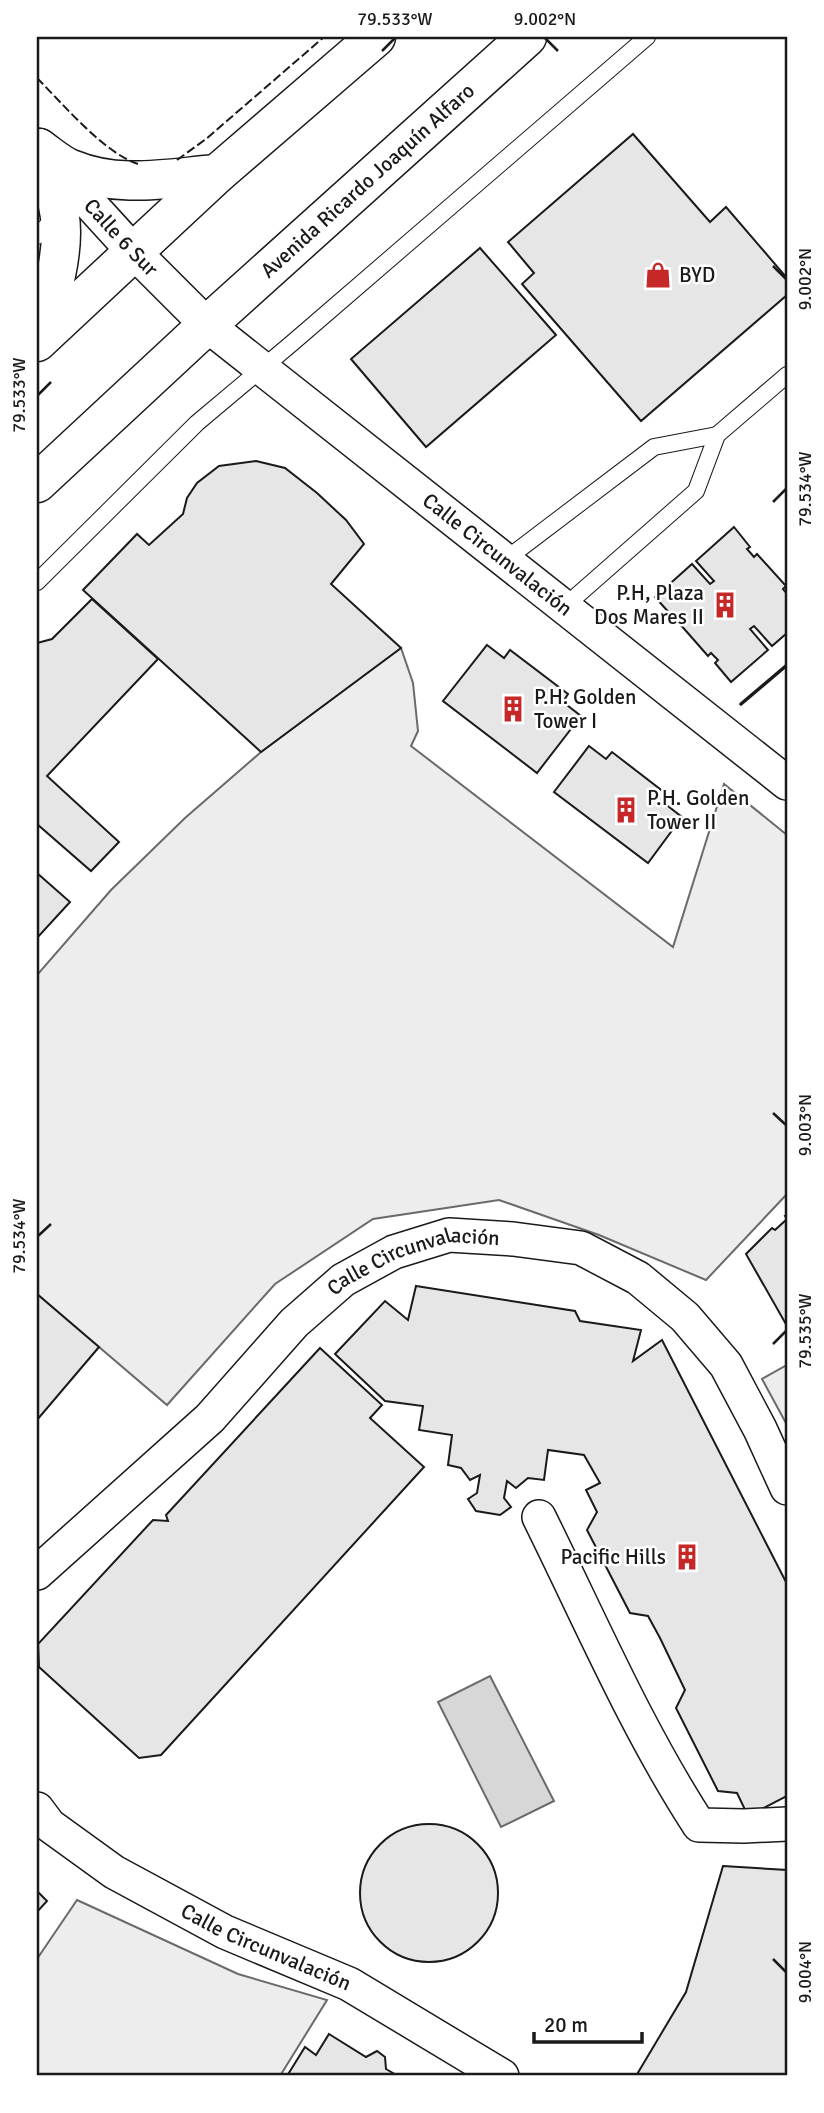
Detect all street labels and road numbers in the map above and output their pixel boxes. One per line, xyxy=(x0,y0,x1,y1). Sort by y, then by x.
street label: Avenida Ricardo Joaquín Alfaro xyxy=(255,78,480,284)
street label: Calle 6 Sur xyxy=(78,193,164,282)
street label: Calle Circunvalación xyxy=(417,487,578,622)
street label: Calle Circunvalación xyxy=(322,1222,501,1301)
street label: Calle Circunvalación xyxy=(176,1898,355,1996)

